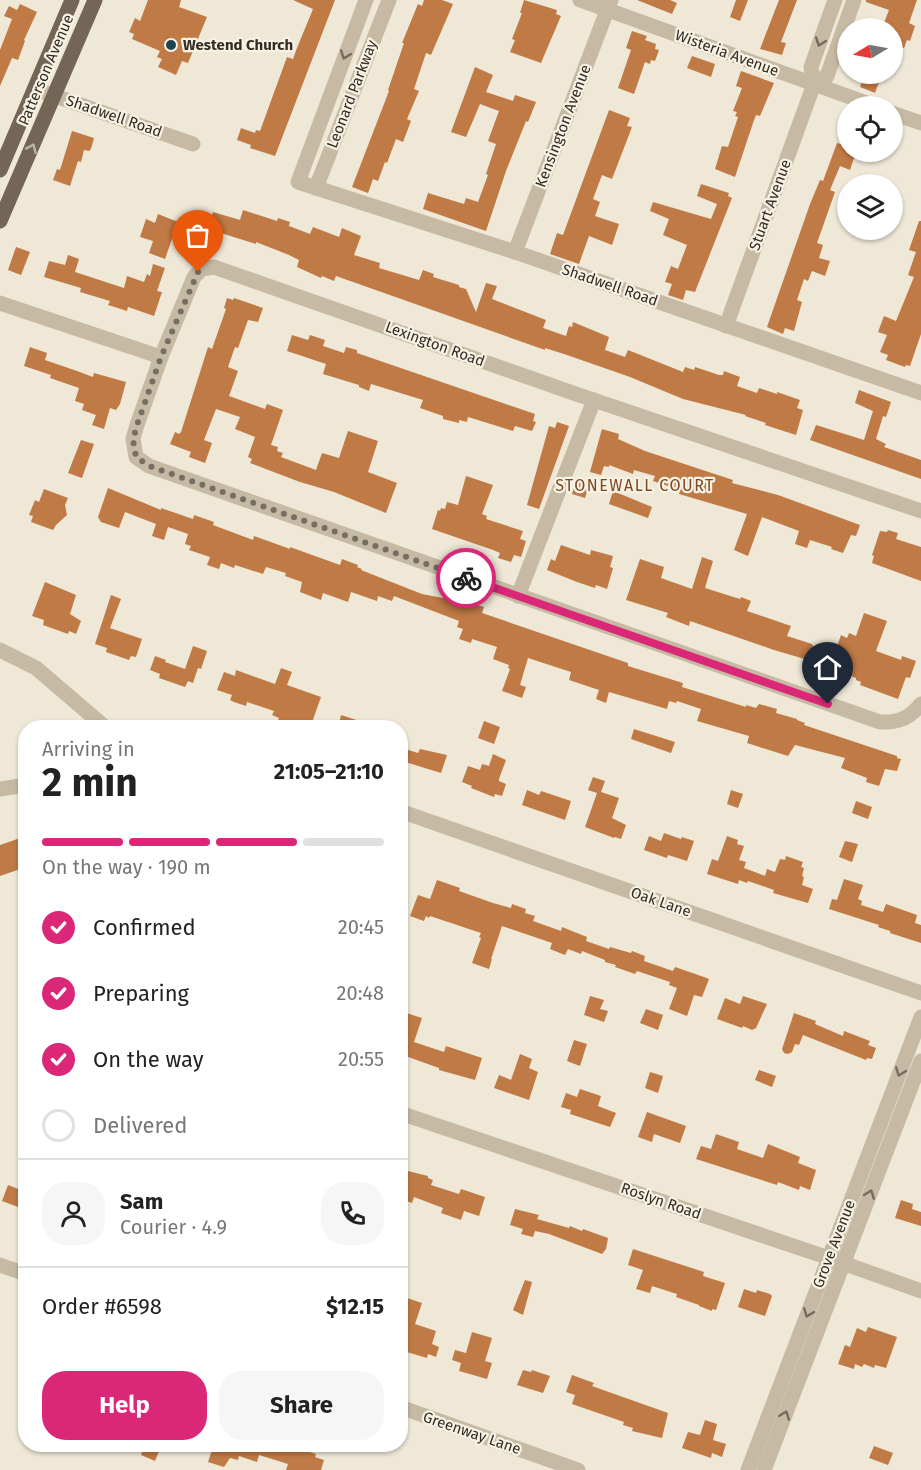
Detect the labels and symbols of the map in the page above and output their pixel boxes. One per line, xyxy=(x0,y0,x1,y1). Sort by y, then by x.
street label: Patterson Avenue xyxy=(15,12,77,128)
north arrow xyxy=(837,18,903,84)
street label: Wisteria Avenue xyxy=(673,26,781,80)
place label: Westend Church xyxy=(183,36,293,54)
one-way arrow xyxy=(815,36,828,47)
street label: Leonard Parkway xyxy=(323,37,381,151)
marker: Westend Church xyxy=(164,38,178,52)
one-way arrow xyxy=(340,49,353,60)
street label: Kensington Avenue xyxy=(531,62,595,190)
street label: Shadwell Road xyxy=(64,91,164,141)
one-way arrow xyxy=(25,143,37,154)
street label: Stuart Avenue xyxy=(745,157,795,253)
pin xyxy=(172,210,223,272)
street label: Shadwell Road xyxy=(560,260,660,310)
street label: Lexington Road xyxy=(383,318,487,370)
district label: STONEWALL COURT xyxy=(555,476,715,495)
courier xyxy=(436,548,496,608)
pin xyxy=(802,642,853,704)
street label: Oak Lane xyxy=(629,883,693,921)
one-way arrow xyxy=(895,1066,907,1077)
street label: Roslyn Road xyxy=(619,1179,703,1223)
one-way arrow xyxy=(863,1189,875,1200)
street label: Grove Avenue xyxy=(809,1197,859,1291)
one-way arrow xyxy=(803,1307,815,1318)
street label: Greenway Lane xyxy=(421,1408,523,1458)
one-way arrow xyxy=(778,1411,790,1422)

